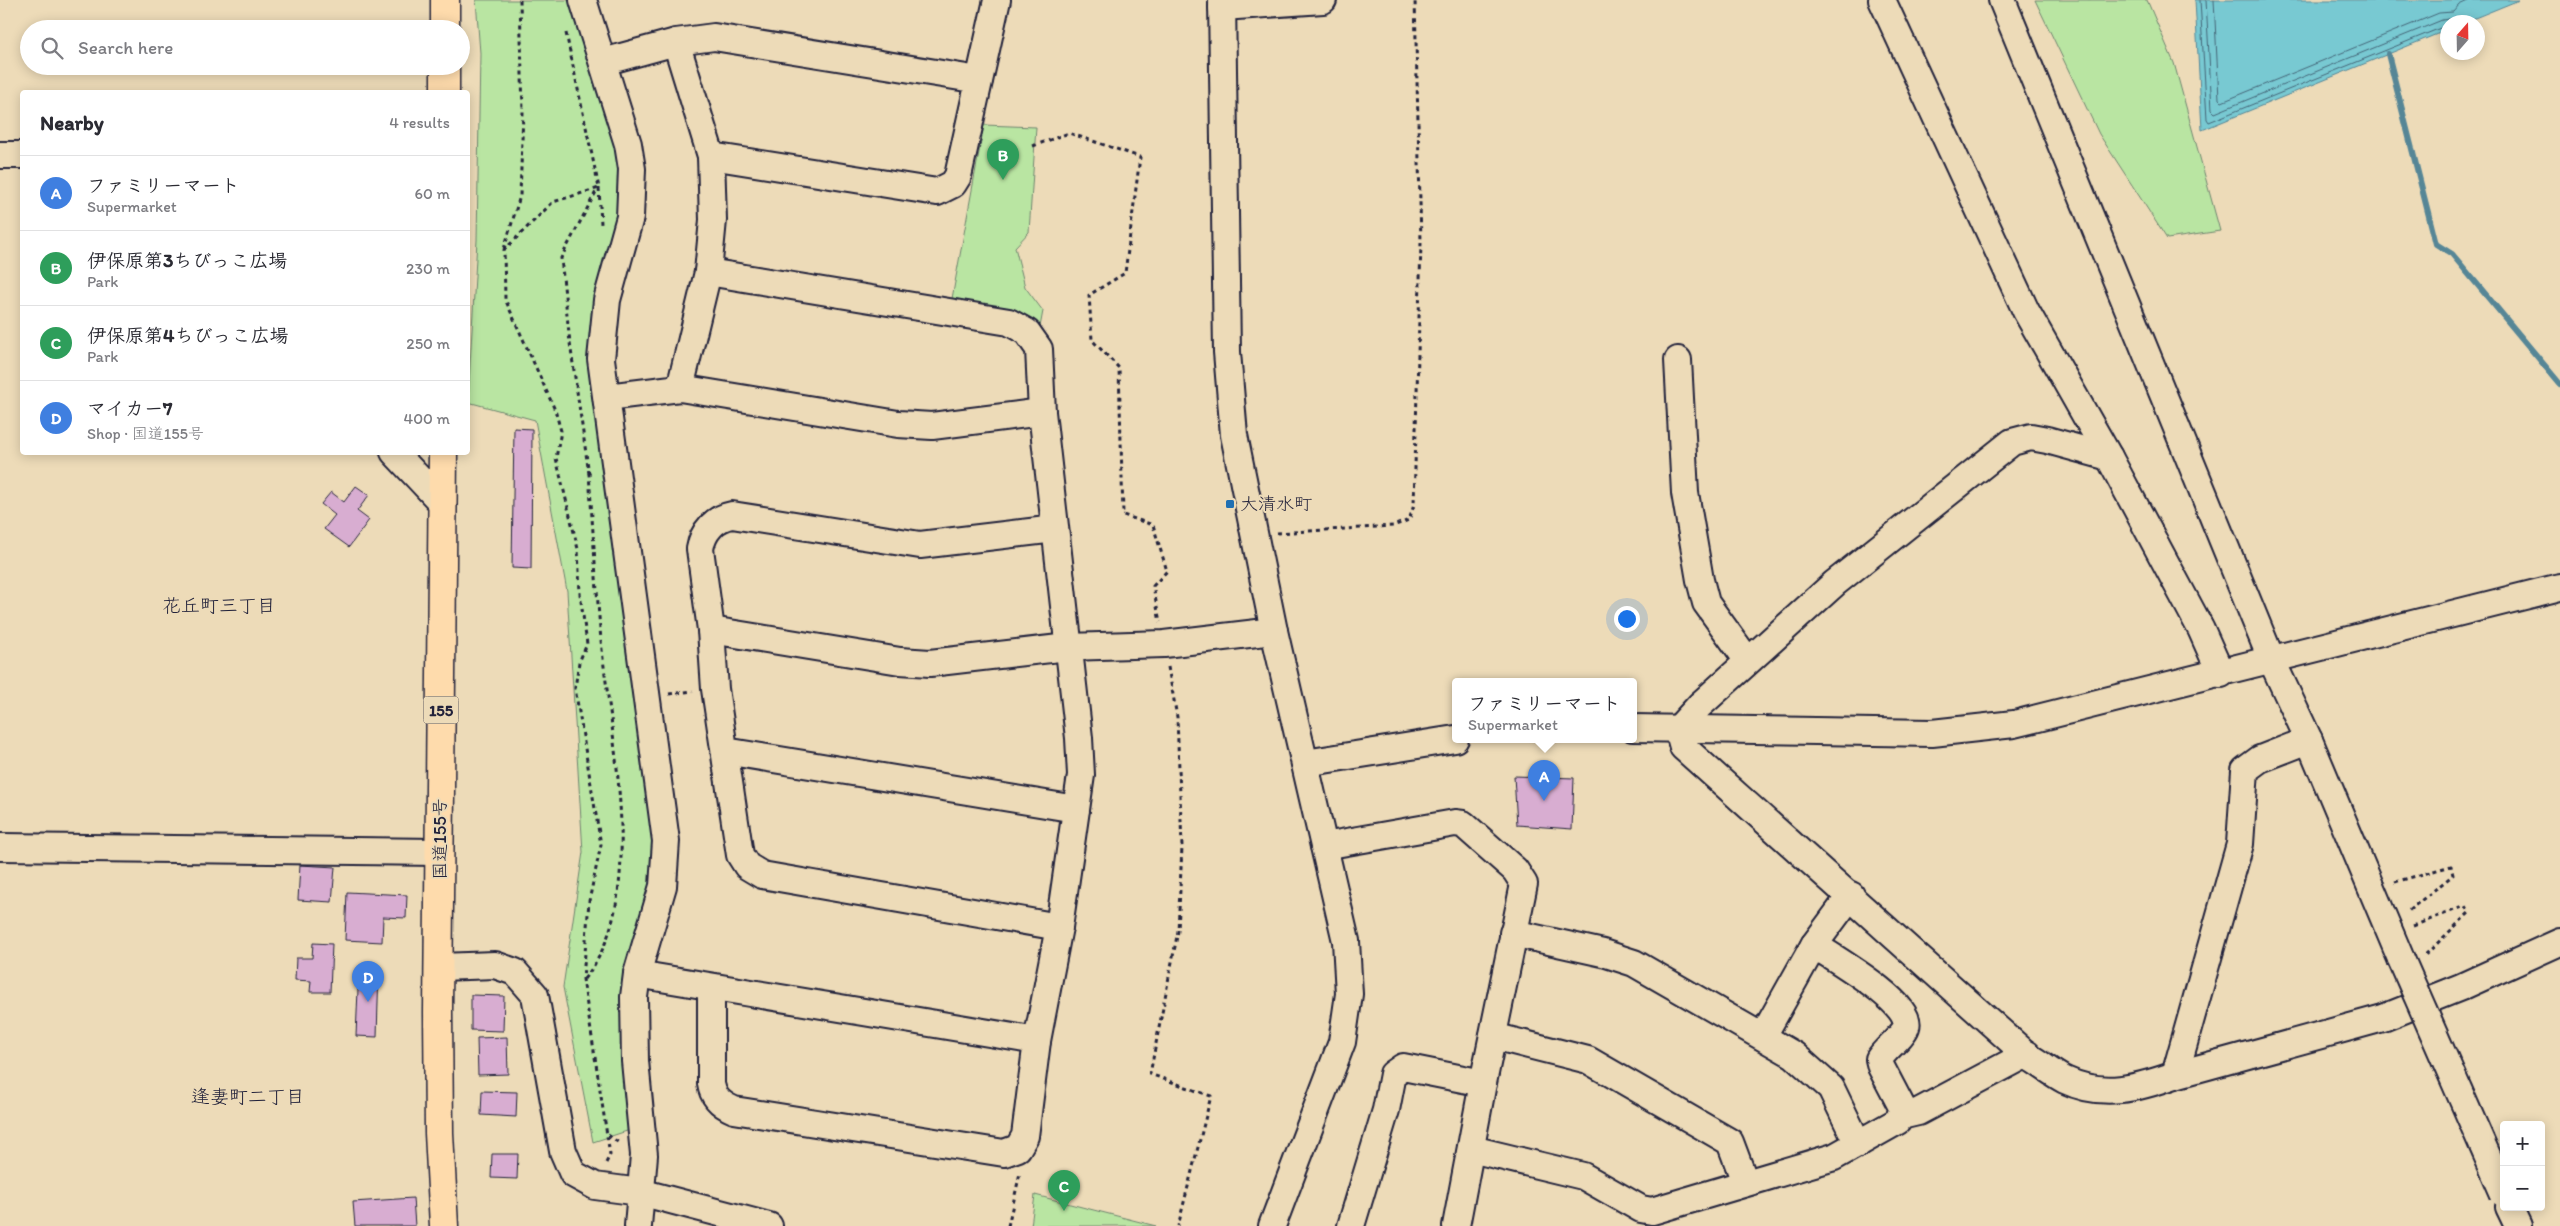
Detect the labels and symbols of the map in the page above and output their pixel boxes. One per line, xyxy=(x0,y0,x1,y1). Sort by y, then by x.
north arrow xyxy=(2440,15,2485,60)
pin: B xyxy=(987,139,1019,180)
place label: 大清水町 xyxy=(1240,493,1312,515)
marker: 大清水町 xyxy=(1224,498,1236,510)
district label: 花丘町三丁目 xyxy=(162,594,276,617)
your location xyxy=(1614,606,1640,632)
road number: 155 xyxy=(424,696,458,724)
pin: A xyxy=(1528,760,1560,801)
street label: 国道155号 xyxy=(429,798,451,880)
pin: D xyxy=(352,961,384,1002)
district label: 逢妻町二丁目 xyxy=(191,1085,305,1108)
pin: C xyxy=(1048,1170,1080,1211)

